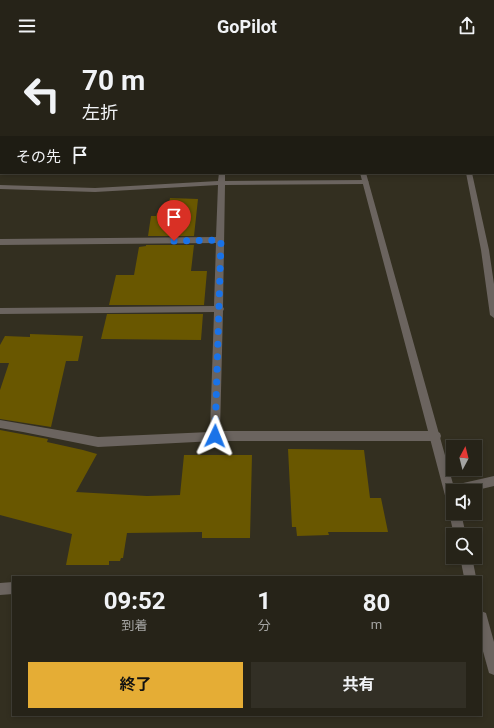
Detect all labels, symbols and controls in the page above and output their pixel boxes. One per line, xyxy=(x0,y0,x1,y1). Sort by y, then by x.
icon: menu xyxy=(16,15,38,37)
icon: share xyxy=(456,15,478,37)
text: GoPilot xyxy=(217,16,277,37)
text: 70 m xyxy=(82,64,145,97)
icon: left xyxy=(16,68,68,120)
text: 左折 xyxy=(82,102,118,123)
icon: arrive xyxy=(69,144,91,166)
text: その先 xyxy=(16,148,61,166)
pin xyxy=(157,200,191,241)
icon: arrive xyxy=(163,206,185,228)
position arrow xyxy=(194,415,236,457)
north arrow xyxy=(446,440,482,476)
map controls xyxy=(446,440,482,564)
button: sound xyxy=(446,484,482,520)
button: search xyxy=(446,528,482,564)
text: 09:52 xyxy=(104,587,166,615)
text: 1 xyxy=(257,587,271,615)
text: 80 xyxy=(363,589,390,617)
text: m xyxy=(371,617,382,632)
text: 到着 xyxy=(122,618,148,633)
text: 分 xyxy=(258,618,271,633)
button: 終了 xyxy=(28,662,243,708)
button: 共有 xyxy=(251,662,466,708)

